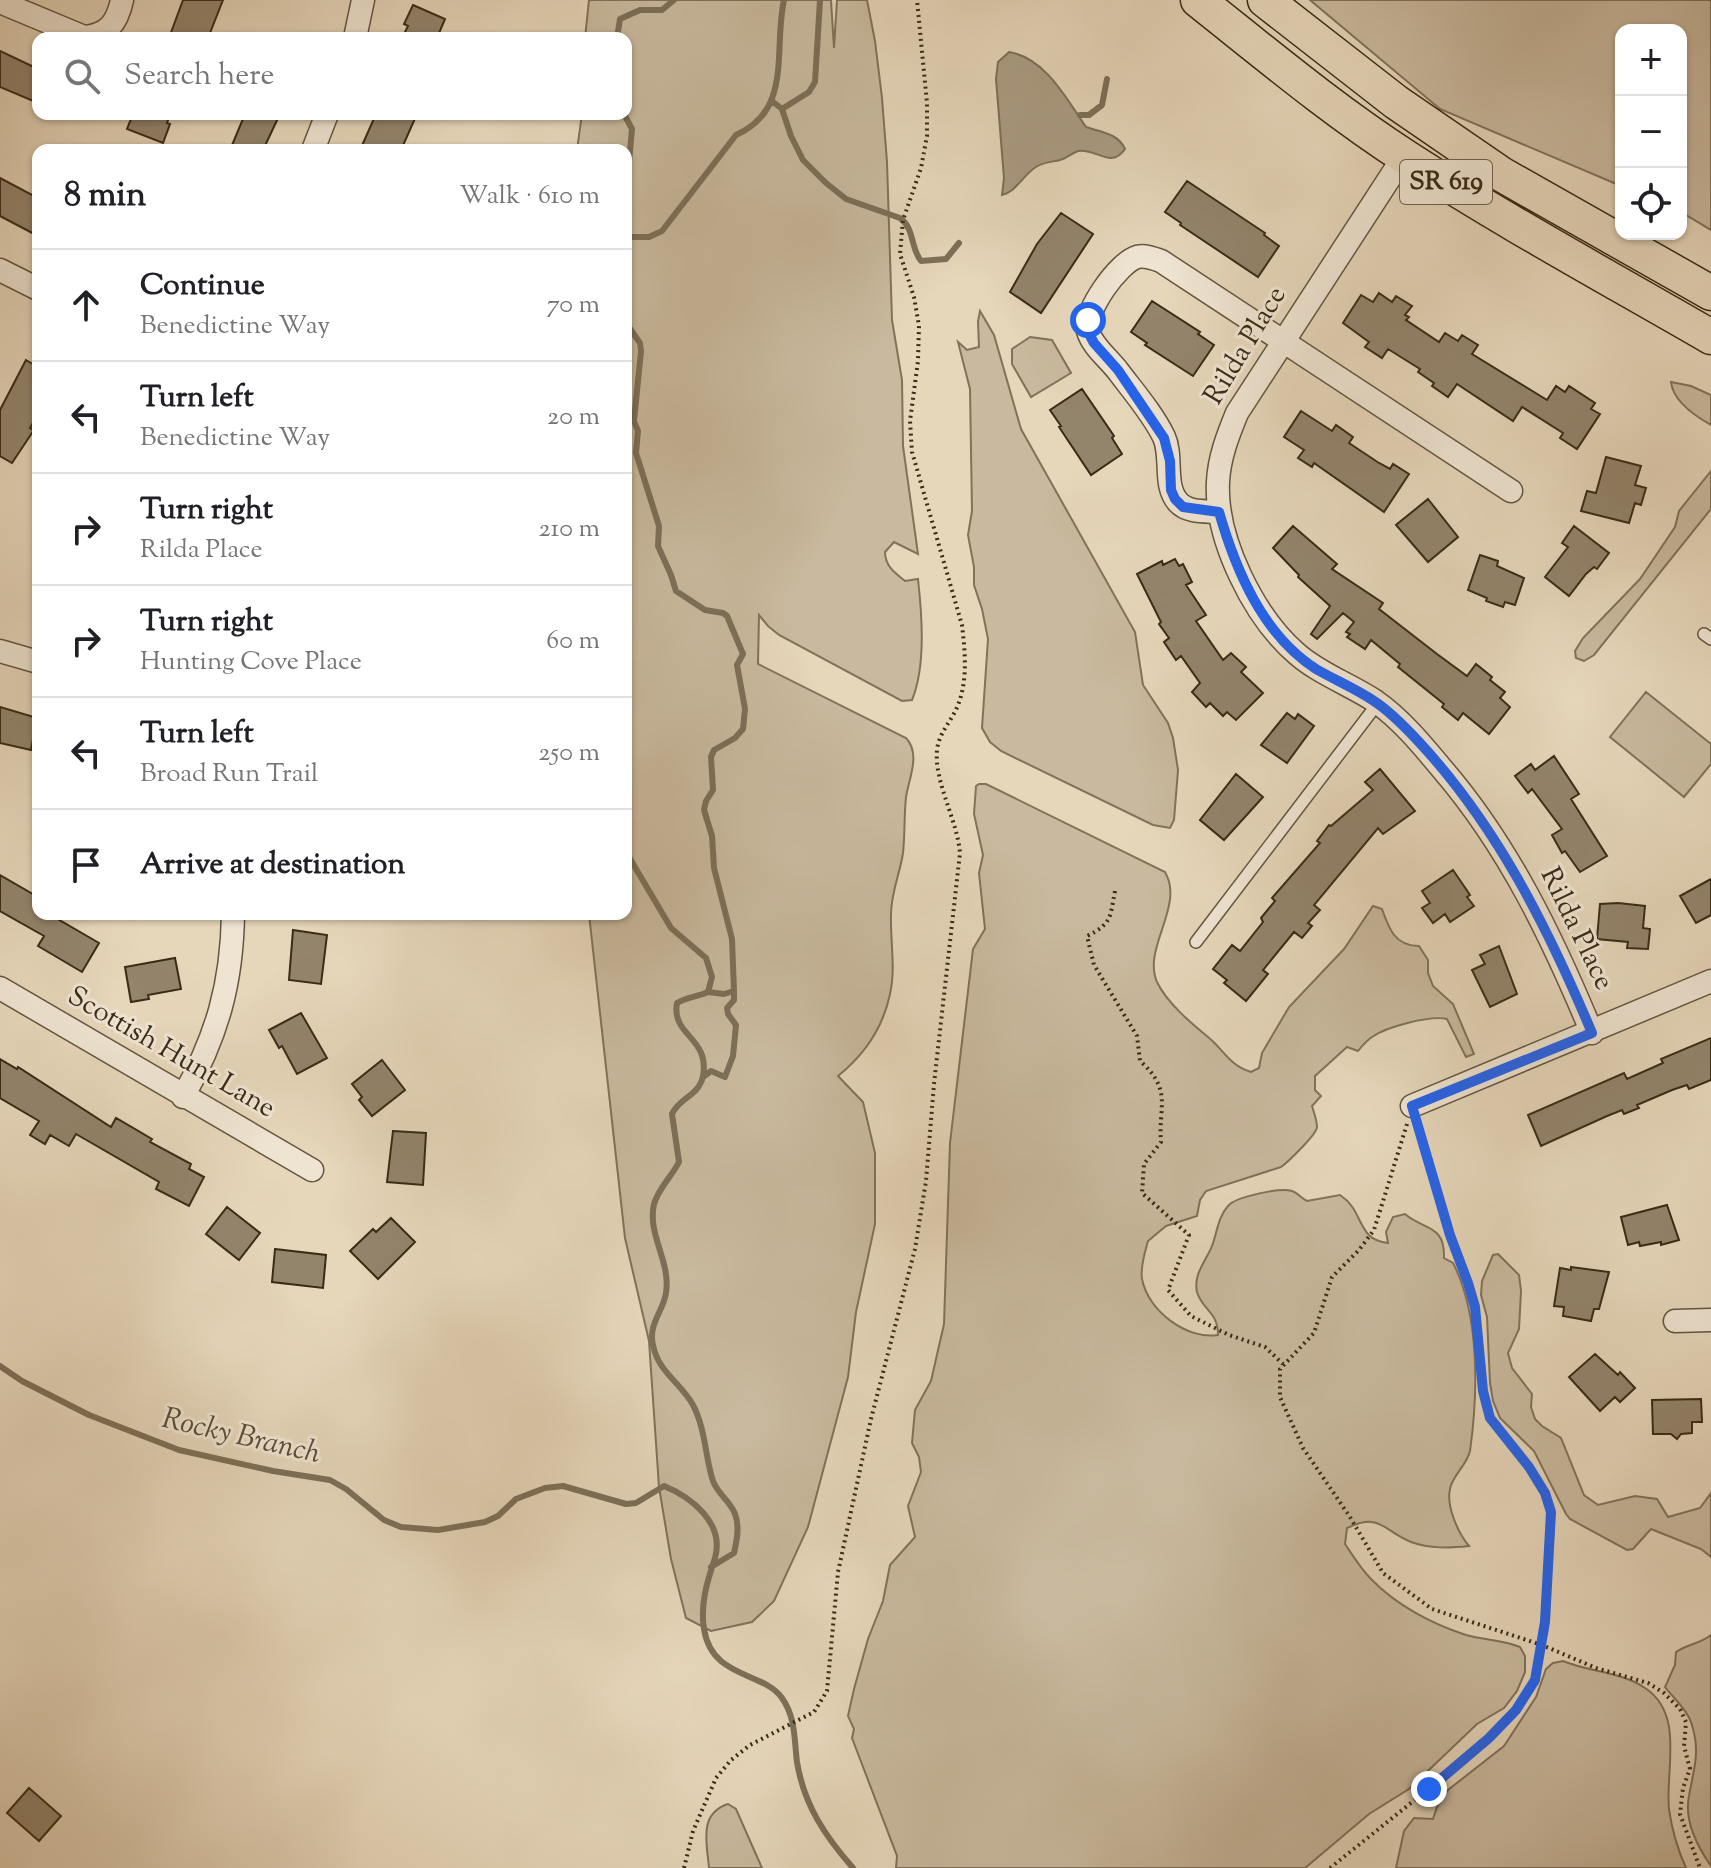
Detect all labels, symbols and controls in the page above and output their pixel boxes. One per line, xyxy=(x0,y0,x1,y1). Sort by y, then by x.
map controls xyxy=(1615,24,1687,240)
button: + xyxy=(1615,24,1687,96)
search box xyxy=(32,32,632,120)
icon: search xyxy=(60,54,104,98)
text: Search here xyxy=(124,55,274,98)
button: − xyxy=(1615,96,1687,168)
road number: SR 619 xyxy=(1400,160,1492,204)
button: locate xyxy=(1615,168,1687,240)
text: 8 min xyxy=(64,172,146,221)
text: Walk · 610 m xyxy=(459,178,600,215)
text: Continue xyxy=(140,265,265,308)
street label: Rilda Place xyxy=(1195,279,1297,413)
icon: ahead xyxy=(64,283,108,327)
text: 70 m xyxy=(547,287,600,324)
route start xyxy=(1070,302,1106,338)
text: Benedictine Way xyxy=(140,308,330,345)
text: Turn left xyxy=(140,377,254,420)
icon: left xyxy=(64,395,108,439)
text: 20 m xyxy=(547,399,600,436)
text: Benedictine Way xyxy=(140,420,330,457)
text: Turn right xyxy=(140,489,273,532)
icon: right xyxy=(64,507,108,551)
text: 210 m xyxy=(538,511,600,548)
text: Rilda Place xyxy=(140,532,263,569)
text: Turn right xyxy=(140,601,273,644)
icon: right xyxy=(64,619,108,663)
text: 60 m xyxy=(546,623,600,660)
text: Hunting Cove Place xyxy=(140,644,362,681)
text: Turn left xyxy=(140,713,254,756)
icon: left xyxy=(64,731,108,775)
text: 250 m xyxy=(538,735,600,772)
text: Broad Run Trail xyxy=(140,756,318,793)
icon: arrive xyxy=(64,843,108,887)
text: Arrive at destination xyxy=(140,844,405,887)
street label: Rilda Place xyxy=(1529,861,1623,997)
street label: Scottish Hunt Lane xyxy=(60,977,282,1129)
water label: Rocky Branch xyxy=(158,1398,325,1476)
route end xyxy=(1411,1771,1447,1807)

